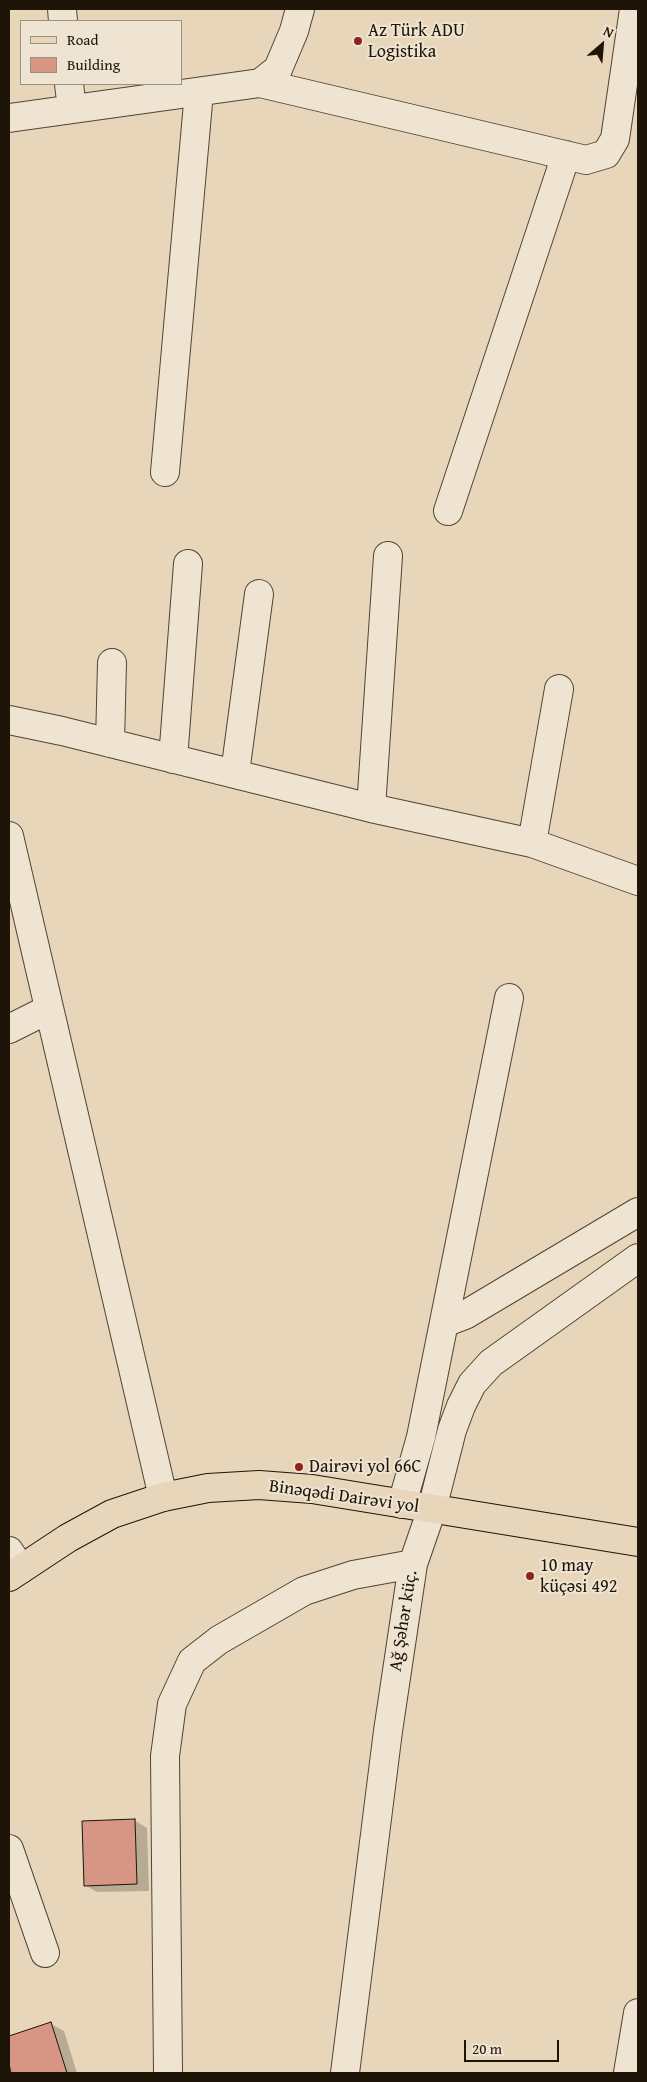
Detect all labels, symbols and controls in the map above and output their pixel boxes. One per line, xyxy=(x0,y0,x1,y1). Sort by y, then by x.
legend xyxy=(20,20,182,85)
place label: Az Türk ADU Logistika xyxy=(368,20,465,62)
north arrow xyxy=(577,20,627,70)
text: N xyxy=(600,21,618,43)
text: Road xyxy=(67,29,98,50)
marker: Az Türk ADU Logistika xyxy=(352,35,364,47)
text: Building xyxy=(67,54,120,75)
place label: Dairəvi yol 66C xyxy=(309,1456,421,1478)
marker: Dairəvi yol 66C xyxy=(293,1461,305,1473)
street label: Binəqədi Dairəvi yol xyxy=(268,1476,420,1518)
place label: 10 may küçəsi 492 xyxy=(540,1555,617,1598)
street label: Ağ Şəhər küç. xyxy=(385,1569,423,1673)
marker: 10 may küçəsi 492 xyxy=(524,1570,536,1582)
scale bar xyxy=(467,2030,562,2062)
text: 20 m xyxy=(472,2038,502,2059)

